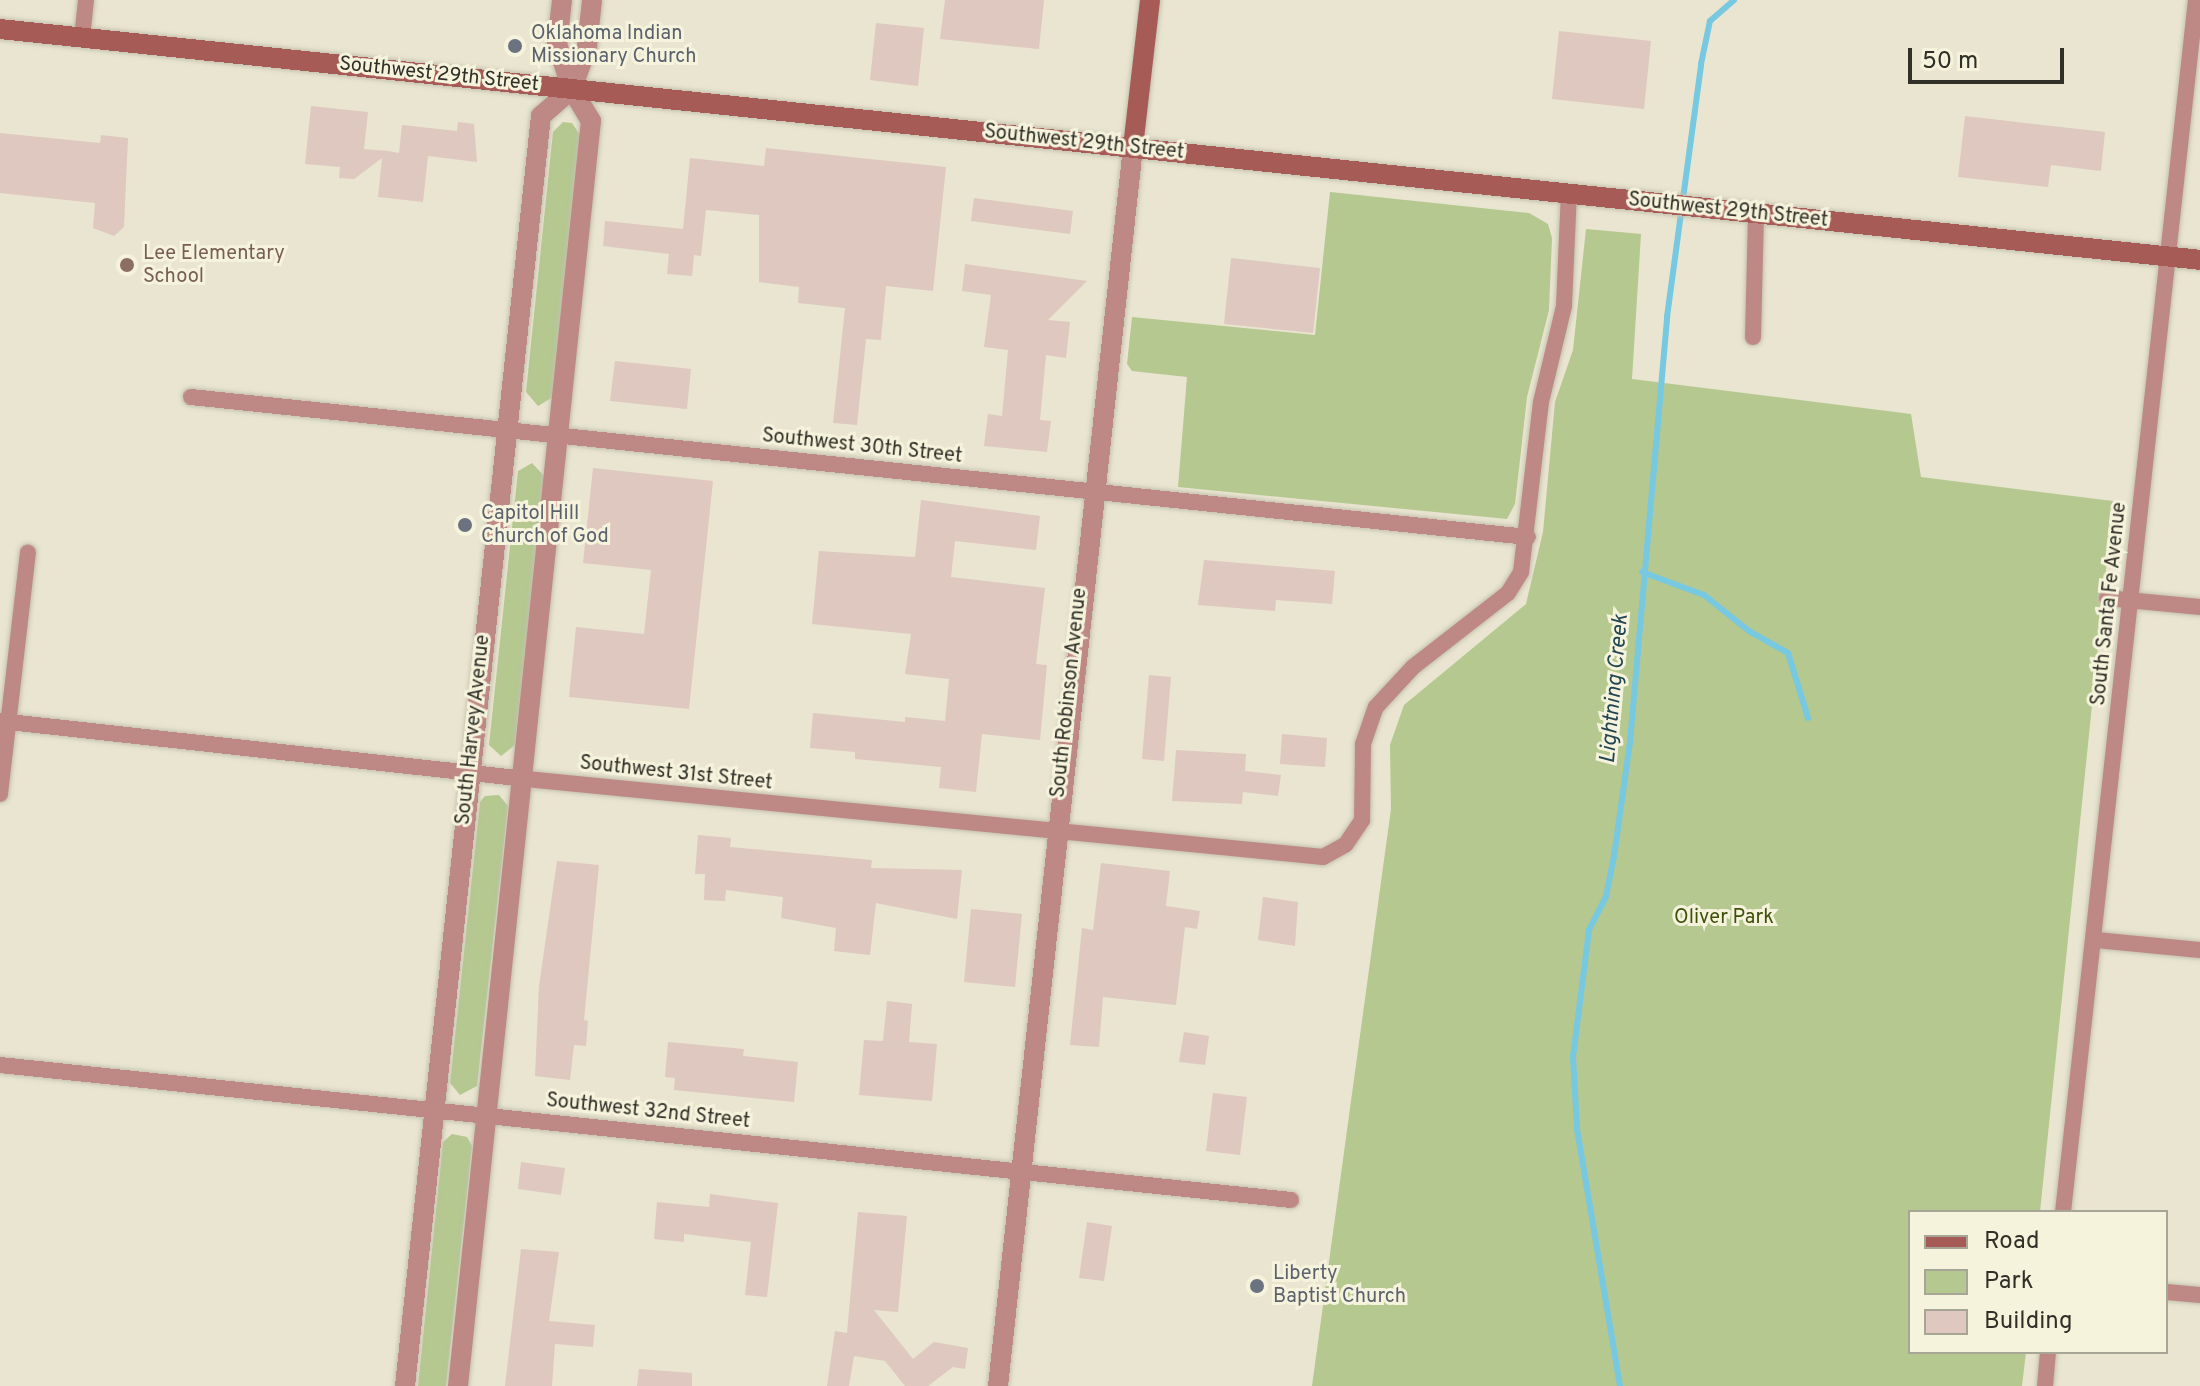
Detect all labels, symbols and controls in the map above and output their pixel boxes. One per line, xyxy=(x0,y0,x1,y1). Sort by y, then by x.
place label: Oklahoma Indian Missionary Church xyxy=(531,22,697,69)
scale bar xyxy=(1912,32,2068,82)
marker: Oklahoma Indian Missionary Church xyxy=(506,37,524,55)
text: 50 m xyxy=(1922,47,1978,77)
street label: Southwest 29th Street xyxy=(338,53,540,97)
street label: Southwest 29th Street xyxy=(983,121,1185,165)
street label: Southwest 29th Street xyxy=(1627,189,1829,233)
place label: Lee Elementary School xyxy=(143,242,285,289)
marker: Lee Elementary School xyxy=(118,256,136,274)
street label: Southwest 30th Street xyxy=(761,425,963,469)
street label: South Santa Fe Avenue xyxy=(2087,501,2133,707)
place label: Capitol Hill Church of God xyxy=(481,502,609,549)
marker: Capitol Hill Church of God xyxy=(456,516,474,534)
street label: South Robinson Avenue xyxy=(1047,586,1093,800)
water label: Lightning Creek xyxy=(1595,613,1635,765)
street label: South Harvey Avenue xyxy=(452,633,496,827)
street label: Southwest 31st Street xyxy=(578,752,774,796)
park label: Oliver Park xyxy=(1674,906,1774,930)
street label: Southwest 32nd Street xyxy=(545,1089,751,1135)
legend xyxy=(1908,1210,2168,1354)
text: Road xyxy=(1984,1227,2040,1257)
place label: Liberty Baptist Church xyxy=(1273,1262,1406,1309)
text: Park xyxy=(1984,1267,2034,1297)
marker: Liberty Baptist Church xyxy=(1248,1277,1266,1295)
text: Building xyxy=(1984,1307,2073,1337)

